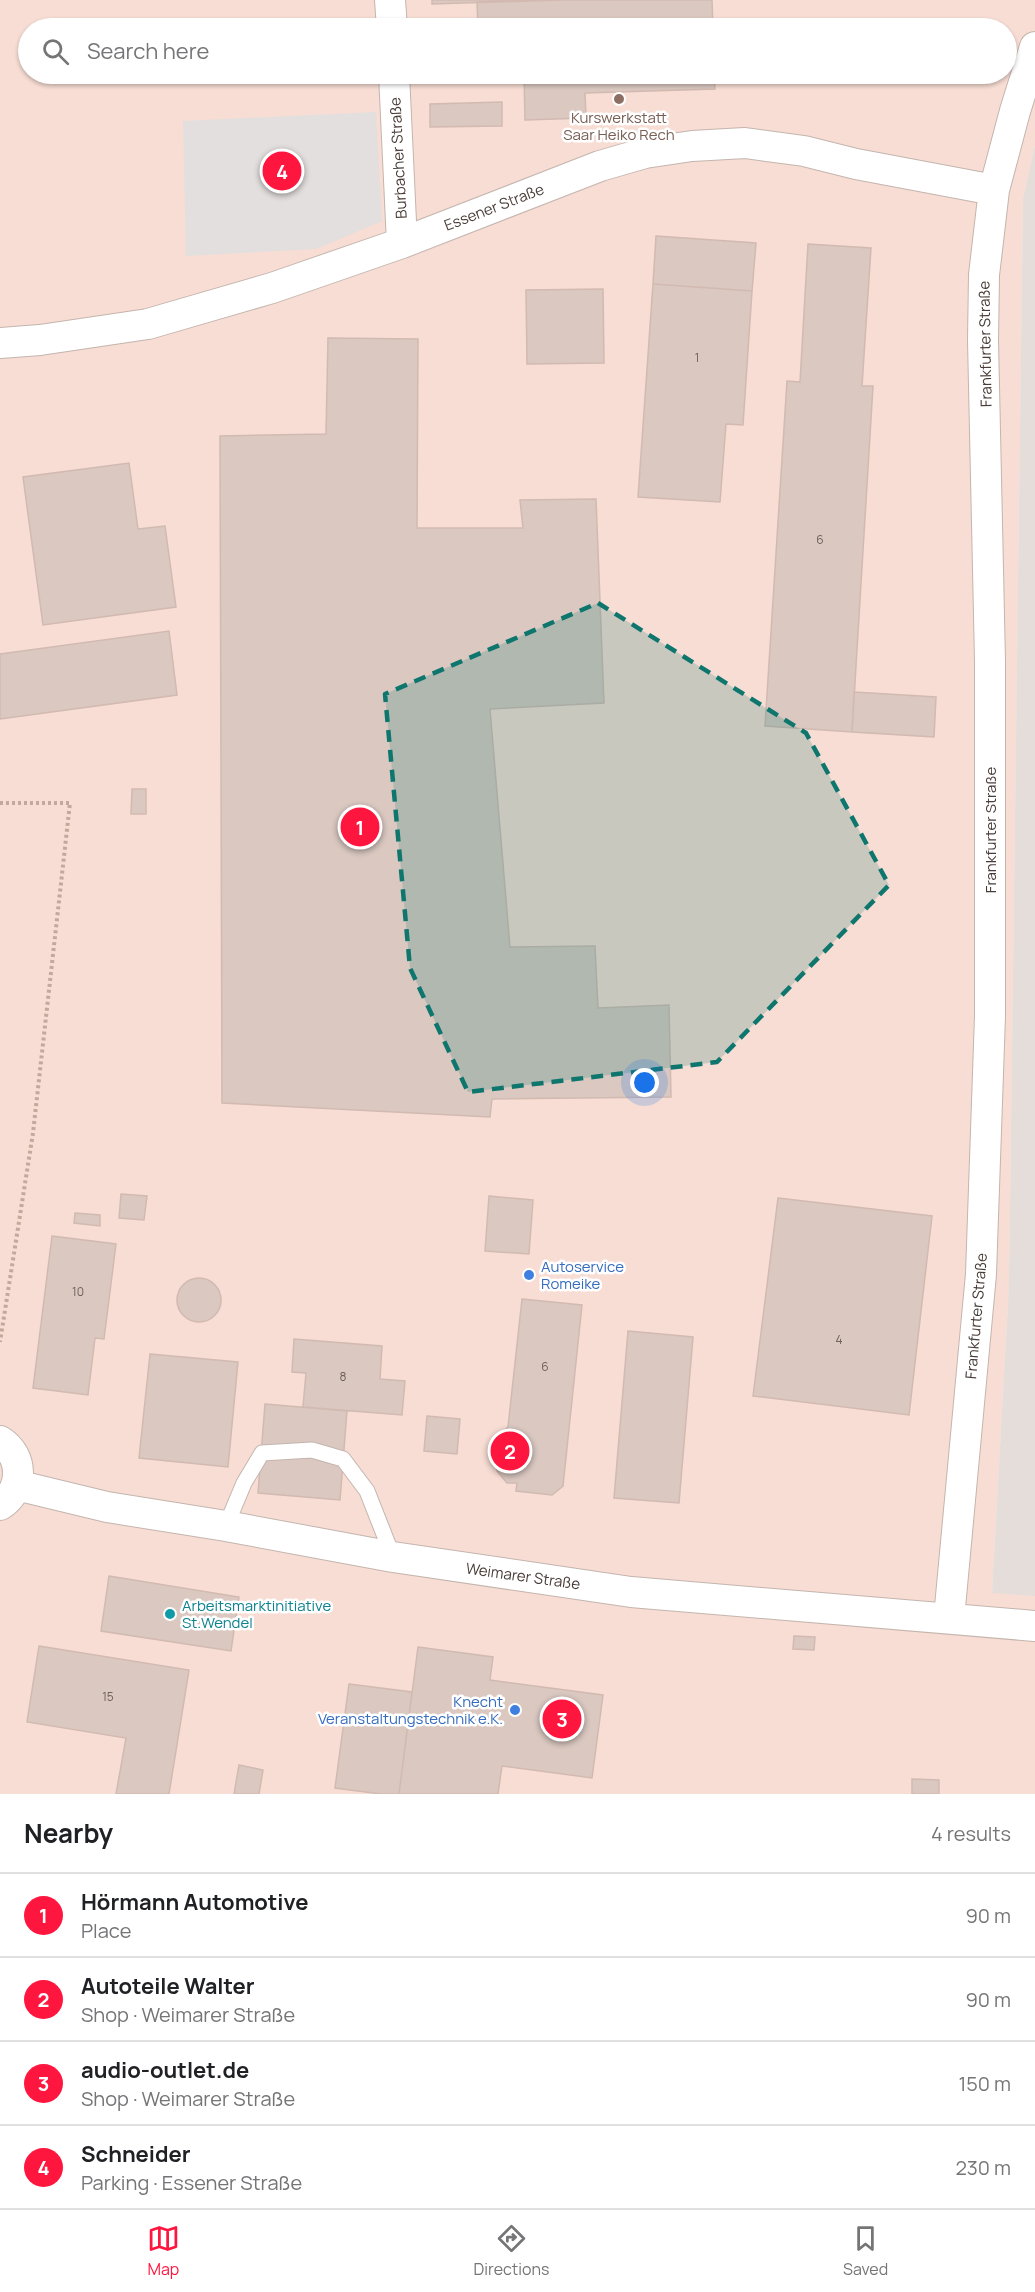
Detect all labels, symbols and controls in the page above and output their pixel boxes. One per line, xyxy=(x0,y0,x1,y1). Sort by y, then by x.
search box xyxy=(18,18,1017,84)
icon: search xyxy=(39,35,72,68)
text: Search here xyxy=(87,36,209,66)
marker: Kurswerkstatt Saar Heiko Rech xyxy=(612,92,626,106)
street label: Burbacher Straße xyxy=(384,97,412,219)
place label: Kurswerkstatt Saar Heiko Rech xyxy=(563,107,675,145)
pin: 4 xyxy=(262,148,302,194)
street label: Essener Straße xyxy=(441,178,547,236)
street label: Frankfurter Straße xyxy=(973,280,997,407)
house number: 1 xyxy=(695,349,699,366)
house number: 6 xyxy=(816,531,824,548)
street label: Frankfurter Straße xyxy=(980,767,1001,893)
pin: 1 xyxy=(340,804,380,850)
your location xyxy=(630,1068,659,1097)
street label: Frankfurter Straße xyxy=(960,1252,992,1380)
place label: Autoservice Romeike xyxy=(541,1256,624,1294)
marker: Autoservice Romeike xyxy=(522,1268,536,1282)
house number: 10 xyxy=(72,1283,84,1300)
house number: 4 xyxy=(835,1331,843,1348)
house number: 6 xyxy=(541,1358,549,1375)
house number: 8 xyxy=(340,1368,347,1385)
pin: 2 xyxy=(490,1428,530,1474)
street label: Weimarer Straße xyxy=(464,1558,582,1594)
place label: Arbeitsmarktinitiative St.Wendel xyxy=(182,1595,331,1633)
marker: Arbeitsmarktinitiative St.Wendel xyxy=(163,1607,177,1621)
house number: 15 xyxy=(102,1688,114,1705)
place label: Knecht Veranstaltungstechnik e.K. xyxy=(318,1691,503,1729)
pin: 3 xyxy=(542,1696,582,1742)
marker: Knecht Veranstaltungstechnik e.K. xyxy=(508,1703,522,1717)
text: Nearby xyxy=(24,1815,113,1851)
text: 4 results xyxy=(931,1820,1011,1847)
text: Hörmann Automotive xyxy=(81,1887,309,1917)
text: 1 xyxy=(39,1902,48,1929)
text: 90 m xyxy=(965,1902,1011,1929)
text: Place xyxy=(81,1917,131,1944)
text: Autoteile Walter xyxy=(81,1971,254,2001)
text: 2 xyxy=(38,1986,49,2013)
text: 90 m xyxy=(965,1986,1011,2013)
text: Shop · Weimarer Straße xyxy=(81,2001,295,2028)
text: audio-outlet.de xyxy=(81,2055,249,2085)
text: 3 xyxy=(38,2070,49,2097)
text: 150 m xyxy=(958,2070,1011,2097)
text: Shop · Weimarer Straße xyxy=(81,2085,295,2112)
text: Schneider xyxy=(81,2139,190,2169)
text: 4 xyxy=(37,2154,50,2181)
text: 230 m xyxy=(955,2154,1011,2181)
text: Parking · Essener Straße xyxy=(81,2169,302,2196)
tab: Map xyxy=(147,2222,180,2280)
tab: Directions xyxy=(474,2222,549,2280)
tab: Saved xyxy=(843,2222,888,2280)

